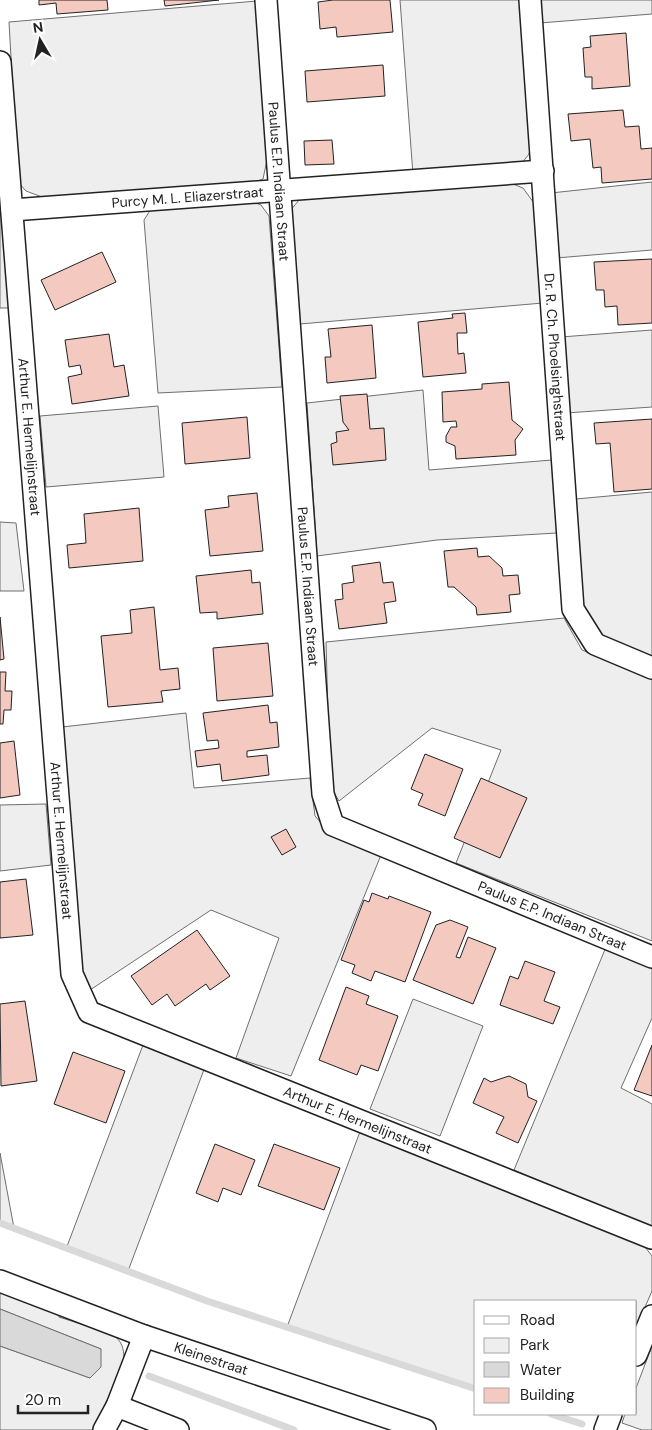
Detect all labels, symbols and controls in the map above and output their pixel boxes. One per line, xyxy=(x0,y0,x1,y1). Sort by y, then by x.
north arrow xyxy=(15,15,65,65)
text: N xyxy=(32,17,44,37)
street label: Paulus E.P. Indiaan Straat xyxy=(264,101,294,262)
street label: Purcy M. L. Eliazerstraat xyxy=(111,183,264,212)
street label: Dr. R. Ch. Phoelsinghstraat xyxy=(540,273,570,442)
street label: Arthur E. Hermelijnstraat xyxy=(14,357,45,517)
street label: Paulus E.P. Indiaan Straat xyxy=(293,506,323,667)
street label: Arthur E. Hermelijnstraat xyxy=(46,761,77,920)
street label: Paulus E.P. Indiaan Straat xyxy=(475,877,630,955)
street label: Arthur E. Hermelijnstraat xyxy=(281,1082,435,1158)
legend xyxy=(474,1300,637,1415)
text: Road xyxy=(520,1310,555,1330)
text: Park xyxy=(520,1335,550,1355)
street label: Kleinestraat xyxy=(172,1338,250,1379)
text: Water xyxy=(520,1360,562,1380)
scale bar xyxy=(18,1382,88,1414)
text: Building xyxy=(520,1385,575,1405)
text: 20 m xyxy=(25,1390,61,1410)

